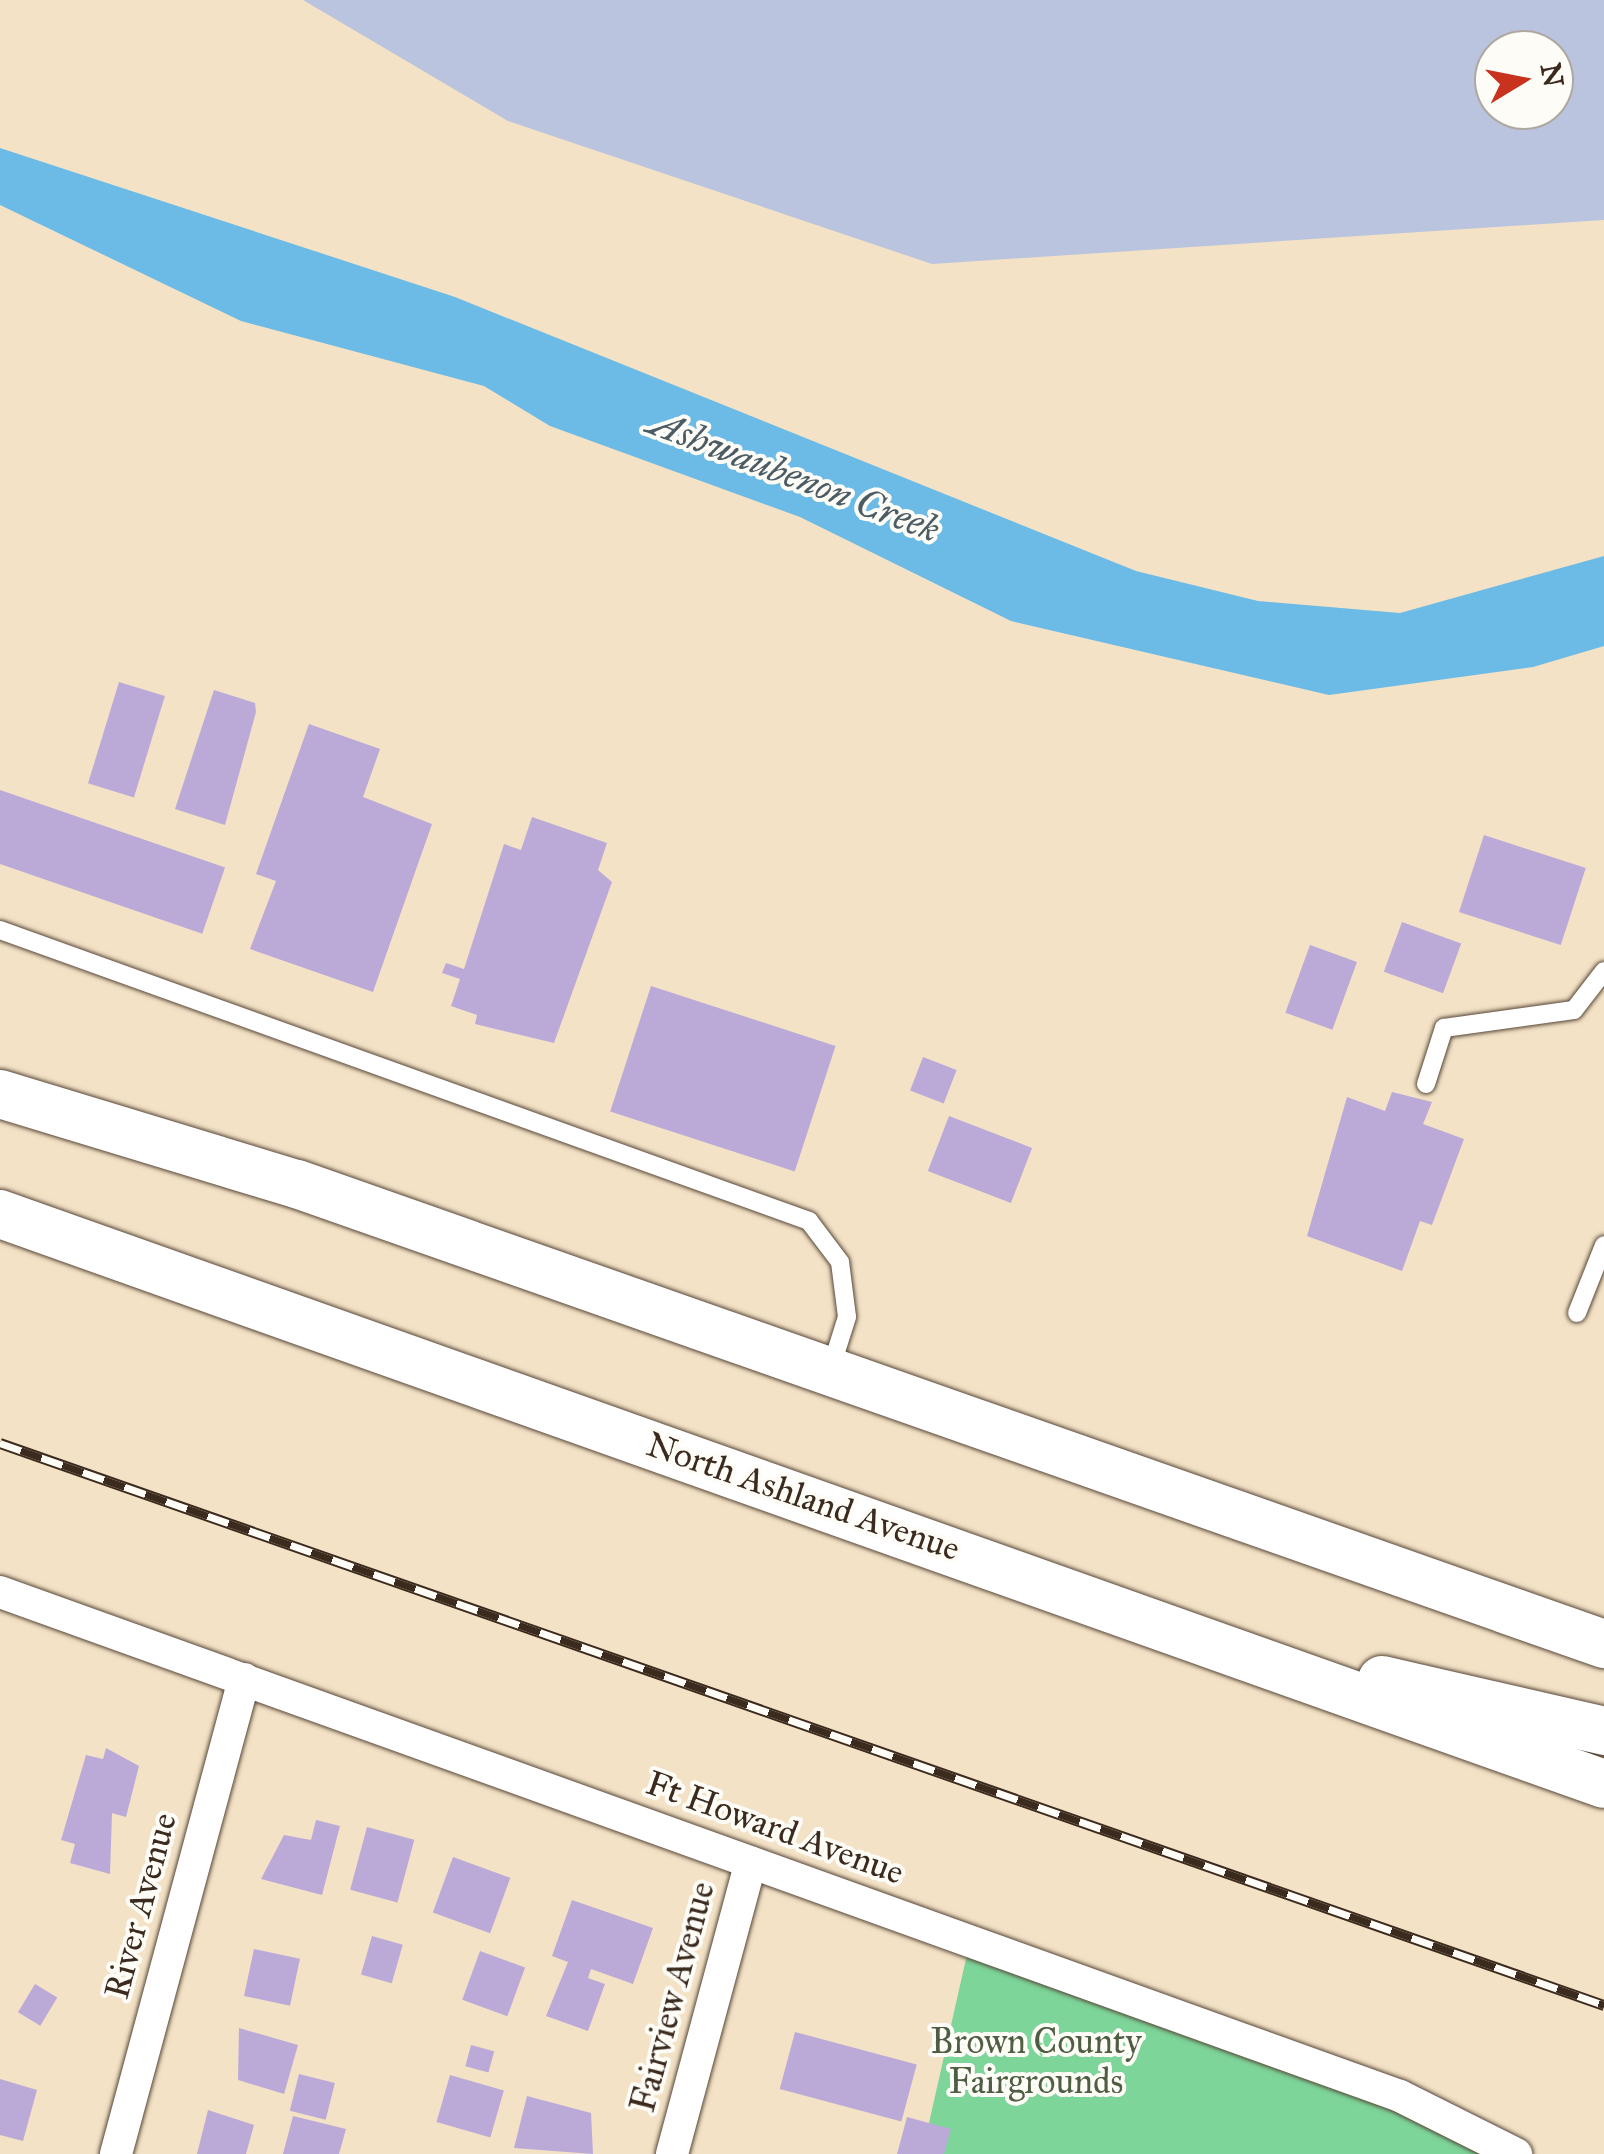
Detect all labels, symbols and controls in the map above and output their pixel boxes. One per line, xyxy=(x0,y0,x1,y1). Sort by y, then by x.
north arrow xyxy=(1474,30,1574,130)
text: N xyxy=(1533,60,1571,90)
water label: Ashwaubenon Creek xyxy=(642,399,946,553)
street label: North Ashland Avenue xyxy=(641,1424,965,1570)
street label: Ft Howard Avenue xyxy=(641,1762,909,1894)
street label: River Avenue xyxy=(96,1809,186,2003)
street label: Fairview Avenue xyxy=(622,1877,724,2117)
park label: Brown County Fairgrounds xyxy=(930,2021,1142,2103)

